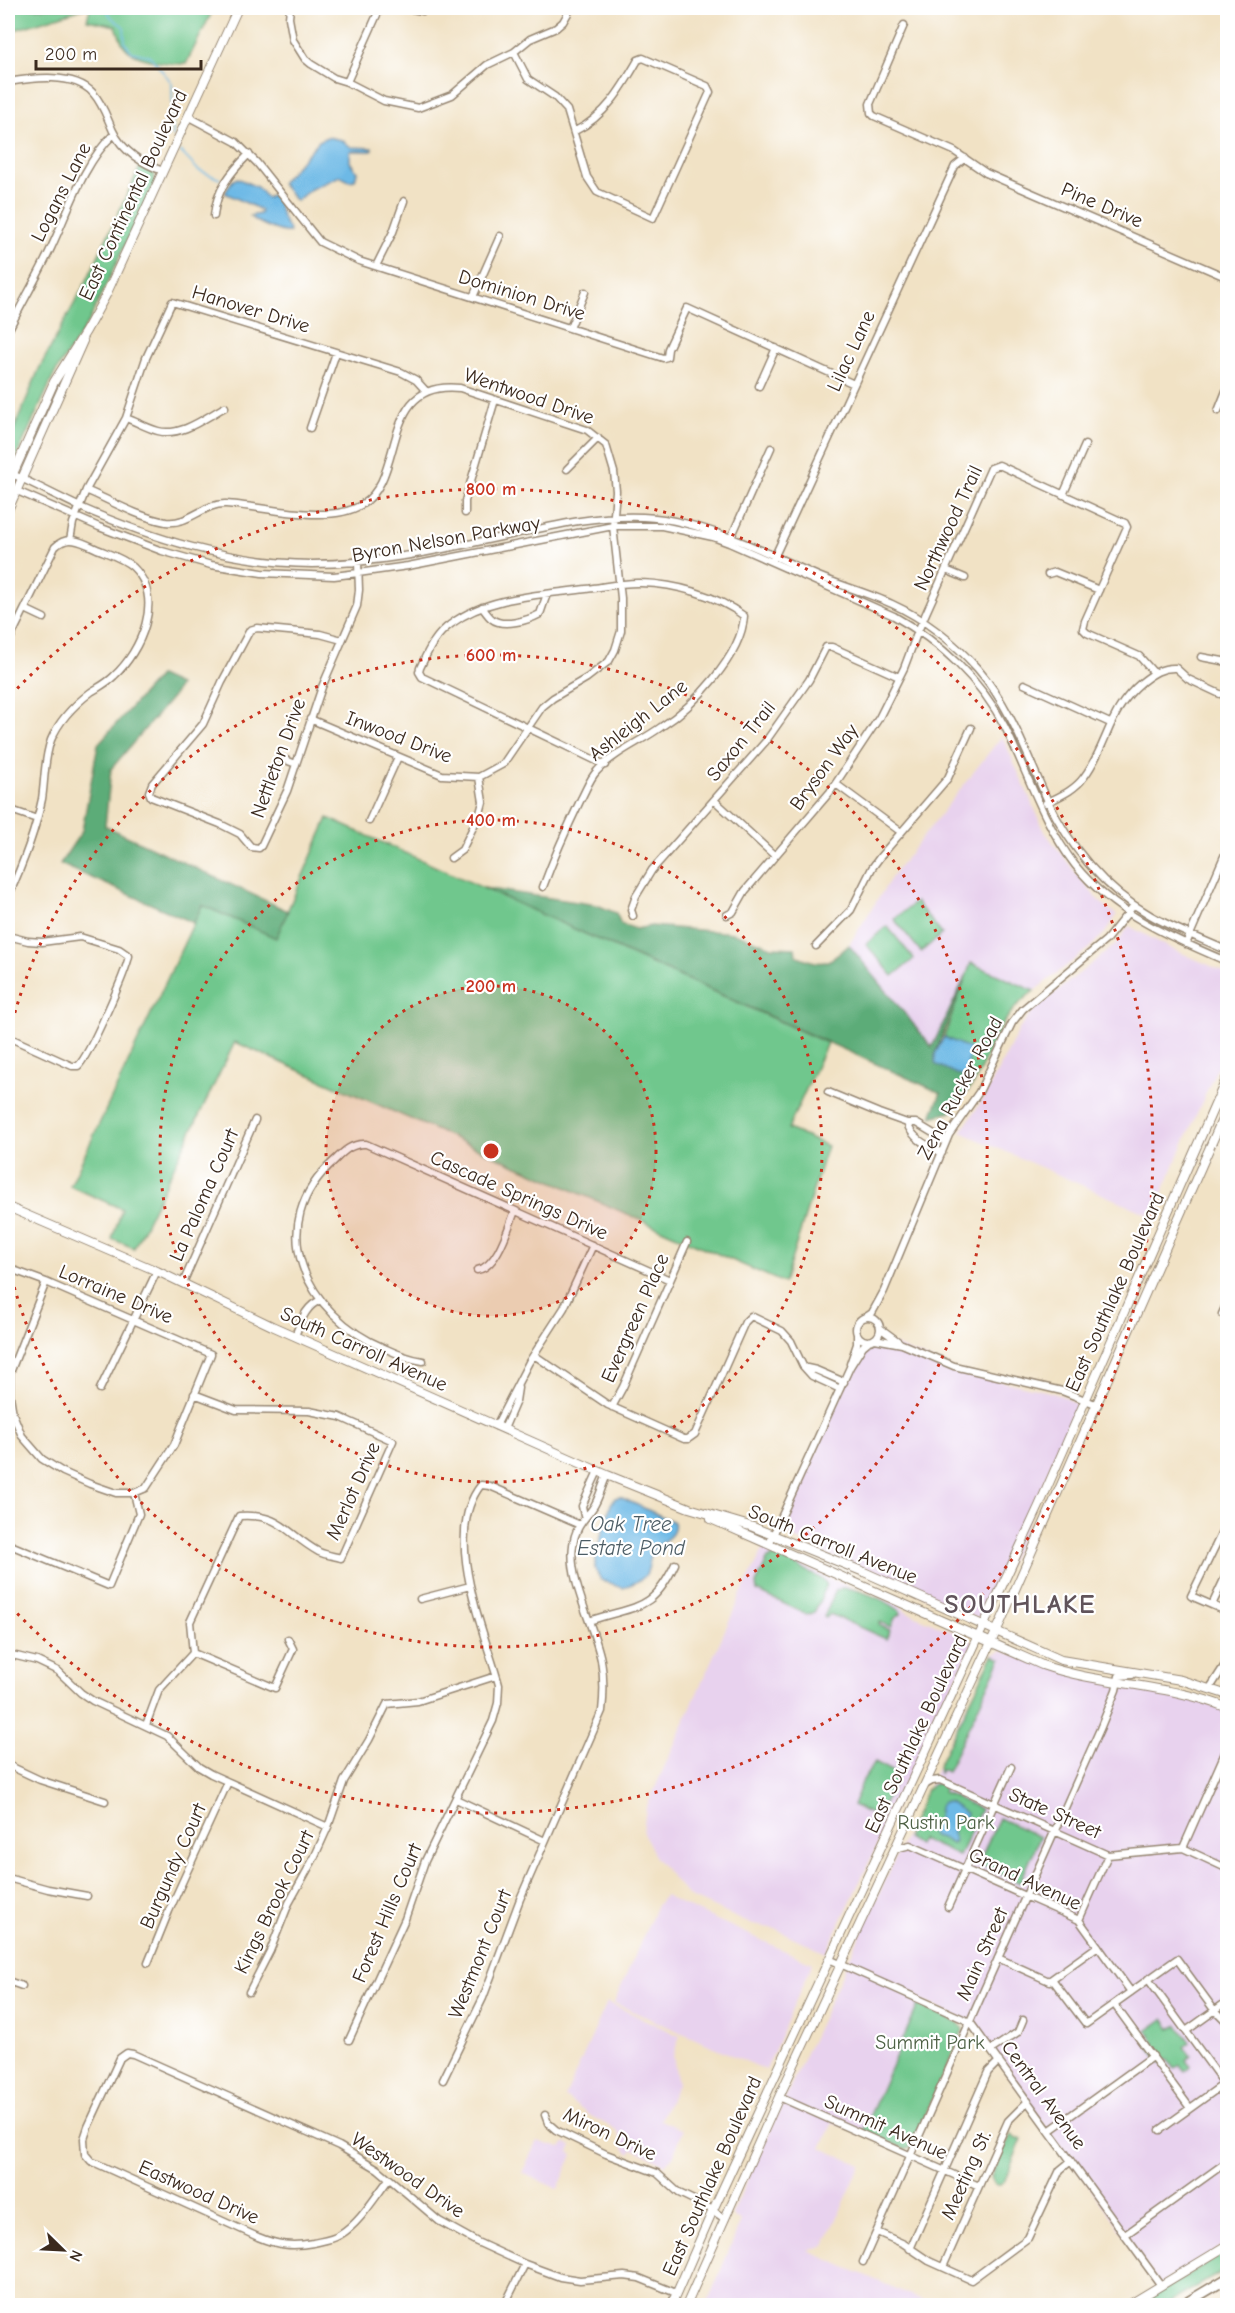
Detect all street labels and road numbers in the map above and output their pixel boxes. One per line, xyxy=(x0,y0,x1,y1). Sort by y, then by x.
street label: East Continental Boulevard xyxy=(74,86,192,304)
street label: Logans Lane xyxy=(26,139,96,245)
street label: Pine Drive xyxy=(1058,178,1146,232)
street label: Dominion Drive xyxy=(456,265,588,325)
street label: Hanover Drive xyxy=(189,280,313,338)
street label: Lilac Lane xyxy=(822,307,880,395)
street label: Wentwood Drive xyxy=(461,363,597,429)
street label: Northwood Trail xyxy=(909,462,987,594)
street label: Byron Nelson Parkway xyxy=(350,511,542,567)
street label: Ashleigh Lane xyxy=(584,674,692,766)
street label: Nettleton Drive xyxy=(246,695,310,821)
street label: Saxon Trail xyxy=(702,696,780,786)
street label: Inwood Drive xyxy=(343,706,455,768)
street label: Bryson Way xyxy=(785,719,863,815)
street label: Zena Rucker Road xyxy=(913,1013,1007,1163)
street label: La Paloma Court xyxy=(164,1124,244,1265)
street label: Cascade Springs Drive xyxy=(427,1145,611,1245)
street label: East Southlake Boulevard xyxy=(1061,1189,1169,1395)
street label: Evergreen Place xyxy=(596,1250,674,1386)
street label: Lorraine Drive xyxy=(56,1260,176,1328)
street label: South Carroll Avenue xyxy=(277,1302,451,1396)
street label: Merlot Drive xyxy=(321,1438,385,1544)
street label: South Carroll Avenue xyxy=(745,1500,921,1588)
street label: East Southlake Boulevard xyxy=(860,1631,972,1837)
street label: State Street xyxy=(1005,1782,1106,1844)
street label: Burgundy Court xyxy=(135,1799,211,1932)
street label: Kings Brook Court xyxy=(229,1825,319,1977)
street label: Forest Hills Court xyxy=(347,1839,427,1986)
street label: Grand Avenue xyxy=(965,1843,1085,1915)
street label: Westmont Court xyxy=(444,1885,517,2022)
street label: Main Street xyxy=(951,1903,1013,2004)
street label: Central Avenue xyxy=(997,2036,1091,2154)
street label: East Southlake Boulevard xyxy=(658,2073,766,2279)
street label: Summit Avenue xyxy=(821,2090,951,2164)
street label: Miron Drive xyxy=(560,2102,660,2166)
street label: Westwood Drive xyxy=(347,2127,469,2223)
street label: Meeting St. xyxy=(936,2127,996,2223)
street label: Eastwood Drive xyxy=(135,2155,263,2229)

